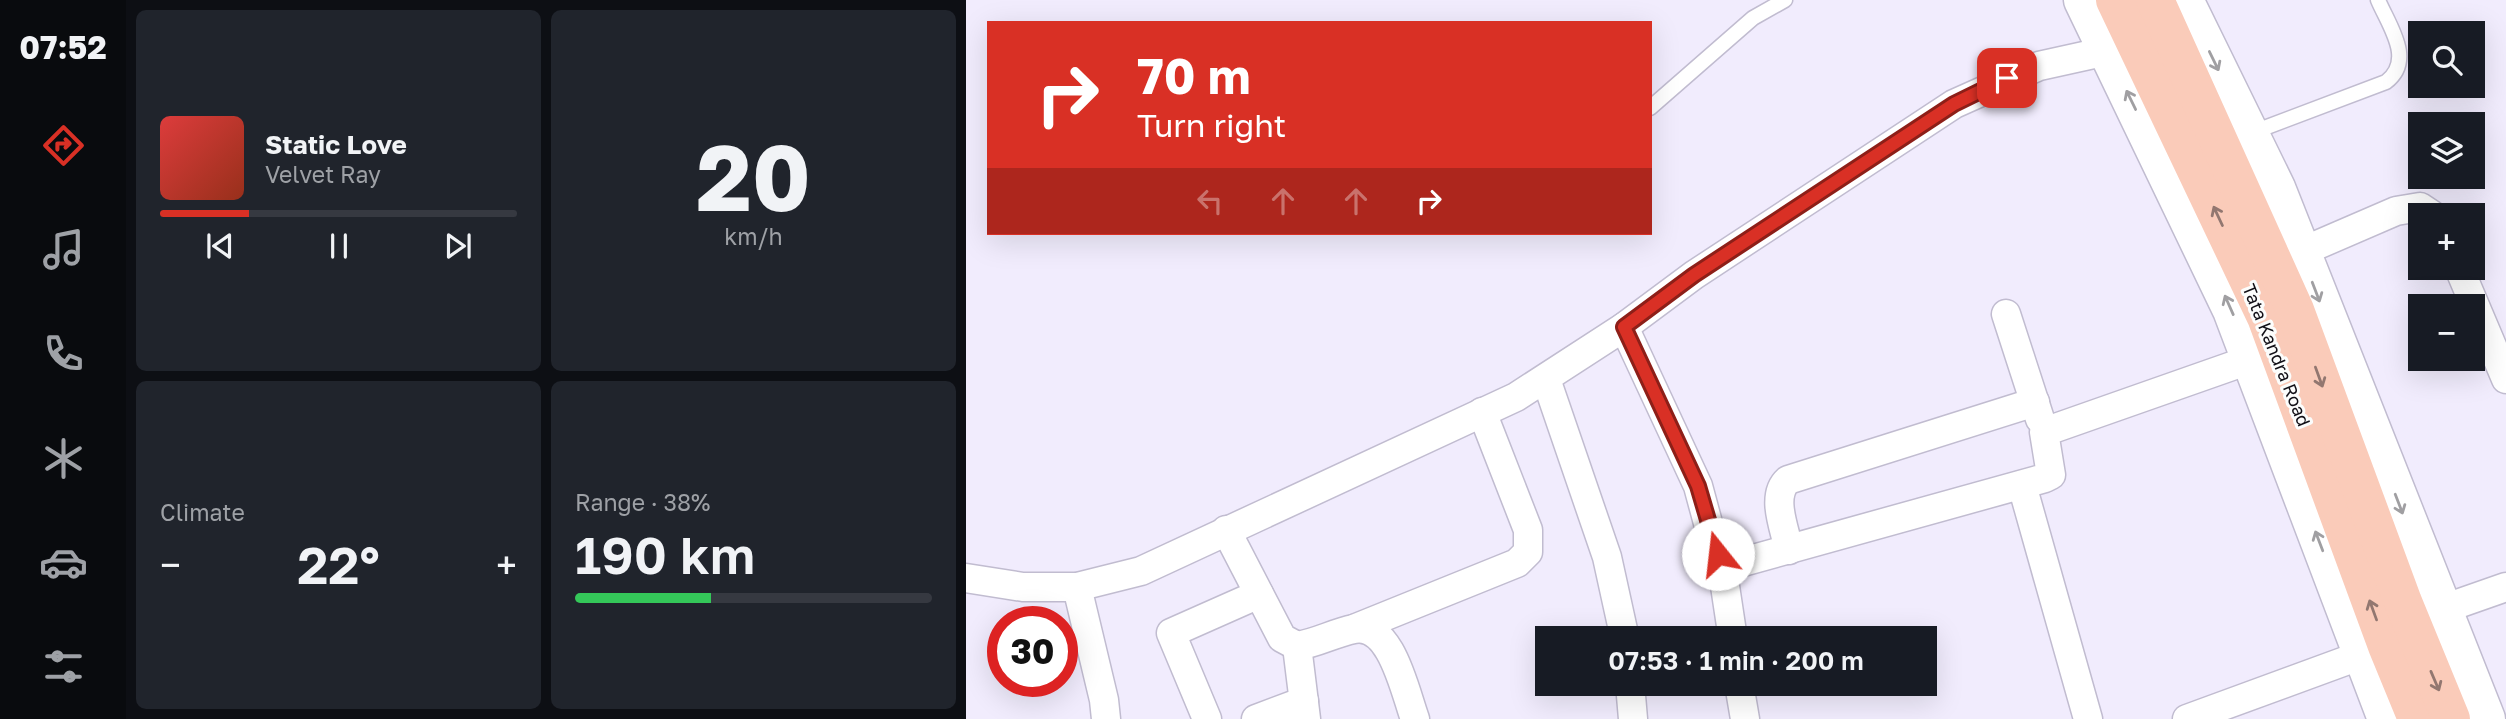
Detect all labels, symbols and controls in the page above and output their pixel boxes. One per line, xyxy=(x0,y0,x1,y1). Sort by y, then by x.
map controls xyxy=(2408,21,2485,371)
button: search xyxy=(2408,21,2485,98)
text: 07:52 xyxy=(19,28,107,66)
text: 70 m xyxy=(1137,46,1251,105)
pin xyxy=(1977,48,2037,108)
icon: right xyxy=(1022,49,1113,140)
one-way arrow xyxy=(2208,50,2222,71)
icon: arrive xyxy=(1988,59,2026,97)
one-way arrow xyxy=(2124,90,2137,111)
text: Turn right xyxy=(1137,106,1286,144)
button: layers xyxy=(2408,112,2485,189)
icon: directions xyxy=(39,121,88,170)
text: 20 xyxy=(696,122,811,231)
text: Static Love xyxy=(265,129,407,160)
text: Velvet Ray xyxy=(265,160,381,188)
icon: left xyxy=(1191,182,1229,220)
icon: ahead xyxy=(1264,182,1302,220)
icon: ahead xyxy=(1337,182,1375,220)
icon: right xyxy=(1410,182,1448,220)
button: + xyxy=(2408,203,2485,280)
one-way arrow xyxy=(2211,206,2224,228)
text: km/h xyxy=(724,222,783,250)
icon: music xyxy=(39,225,88,274)
icon: previous xyxy=(201,227,239,265)
icon: pause xyxy=(320,227,358,265)
icon: next xyxy=(439,227,477,265)
one-way arrow xyxy=(2311,280,2324,302)
street label: Tata Kandra Road xyxy=(2238,281,2316,429)
button: − xyxy=(2408,294,2485,371)
one-way arrow xyxy=(2222,295,2235,316)
icon: phone xyxy=(39,329,88,378)
one-way arrow xyxy=(2314,365,2326,387)
icon: climate xyxy=(39,434,88,483)
text: Range · 38% xyxy=(575,488,710,516)
one-way arrow xyxy=(2393,492,2406,514)
text: Climate xyxy=(160,498,245,526)
position arrow xyxy=(1681,517,1755,591)
text: 190 km xyxy=(575,523,755,585)
one-way arrow xyxy=(2312,530,2324,552)
text: 22° xyxy=(297,533,380,595)
icon: car xyxy=(39,538,88,587)
text: − xyxy=(160,542,181,587)
text: + xyxy=(496,542,517,587)
one-way arrow xyxy=(2366,600,2379,622)
speed limit sign: 30 xyxy=(987,606,1078,697)
icon: filters xyxy=(39,642,88,691)
text: 07:53 · 1 min · 200 m xyxy=(1608,645,1864,676)
one-way arrow xyxy=(2430,669,2443,691)

